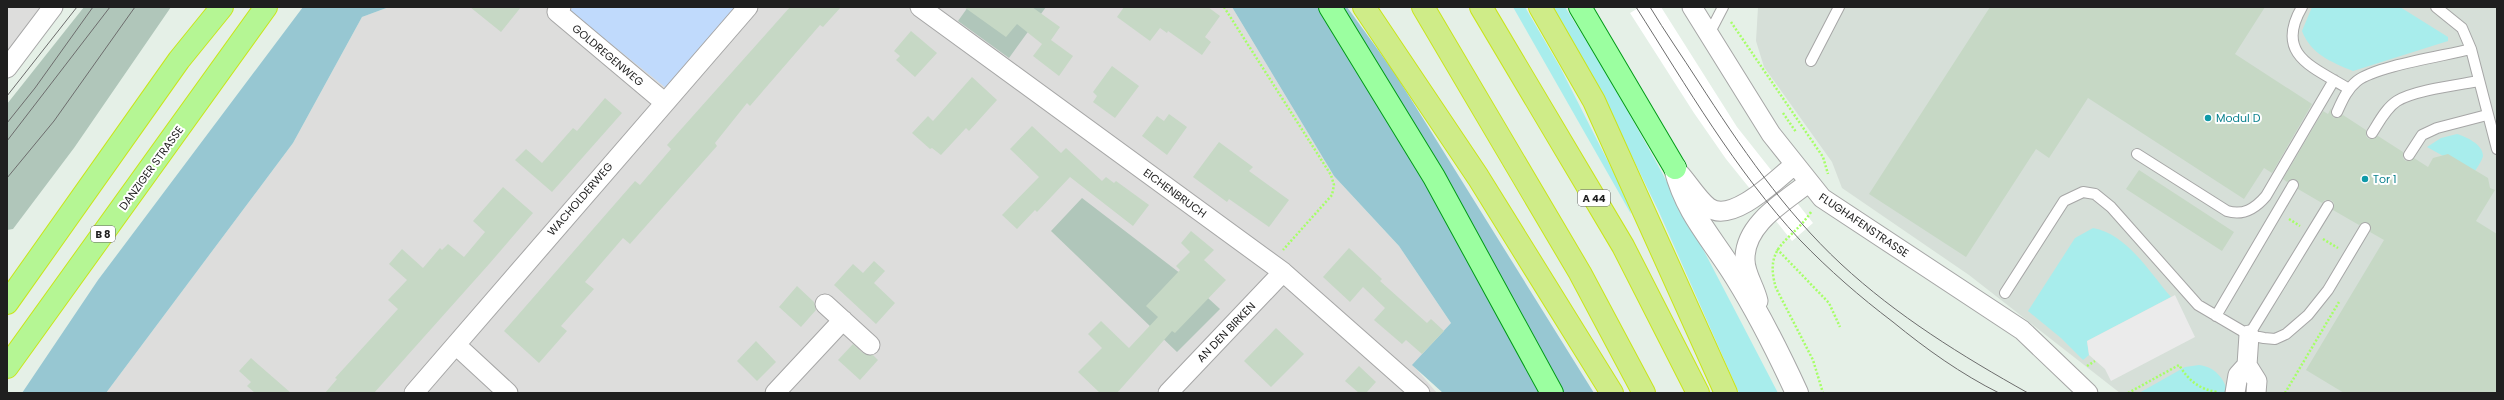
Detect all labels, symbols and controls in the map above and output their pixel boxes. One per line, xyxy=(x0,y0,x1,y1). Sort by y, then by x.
street label: GOLDREGENWEG xyxy=(569,20,648,90)
place label: Modul D xyxy=(2216,110,2261,126)
marker: Modul D xyxy=(2203,113,2213,123)
street label: DANZIGER STRASSE xyxy=(115,123,187,213)
street label: WACHOLDERWEG xyxy=(544,158,617,239)
street label: EICHENBRUCH xyxy=(1140,165,1210,221)
place label: Tor 1 xyxy=(2373,171,2397,187)
marker: Tor 1 xyxy=(2360,174,2370,184)
street label: FLUGHAFENSTRASSE xyxy=(1816,189,1912,261)
road number: A 44 xyxy=(1578,190,1610,206)
road number: B 8 xyxy=(91,226,115,242)
street label: AN DEN BIRKEN xyxy=(1193,298,1259,366)

